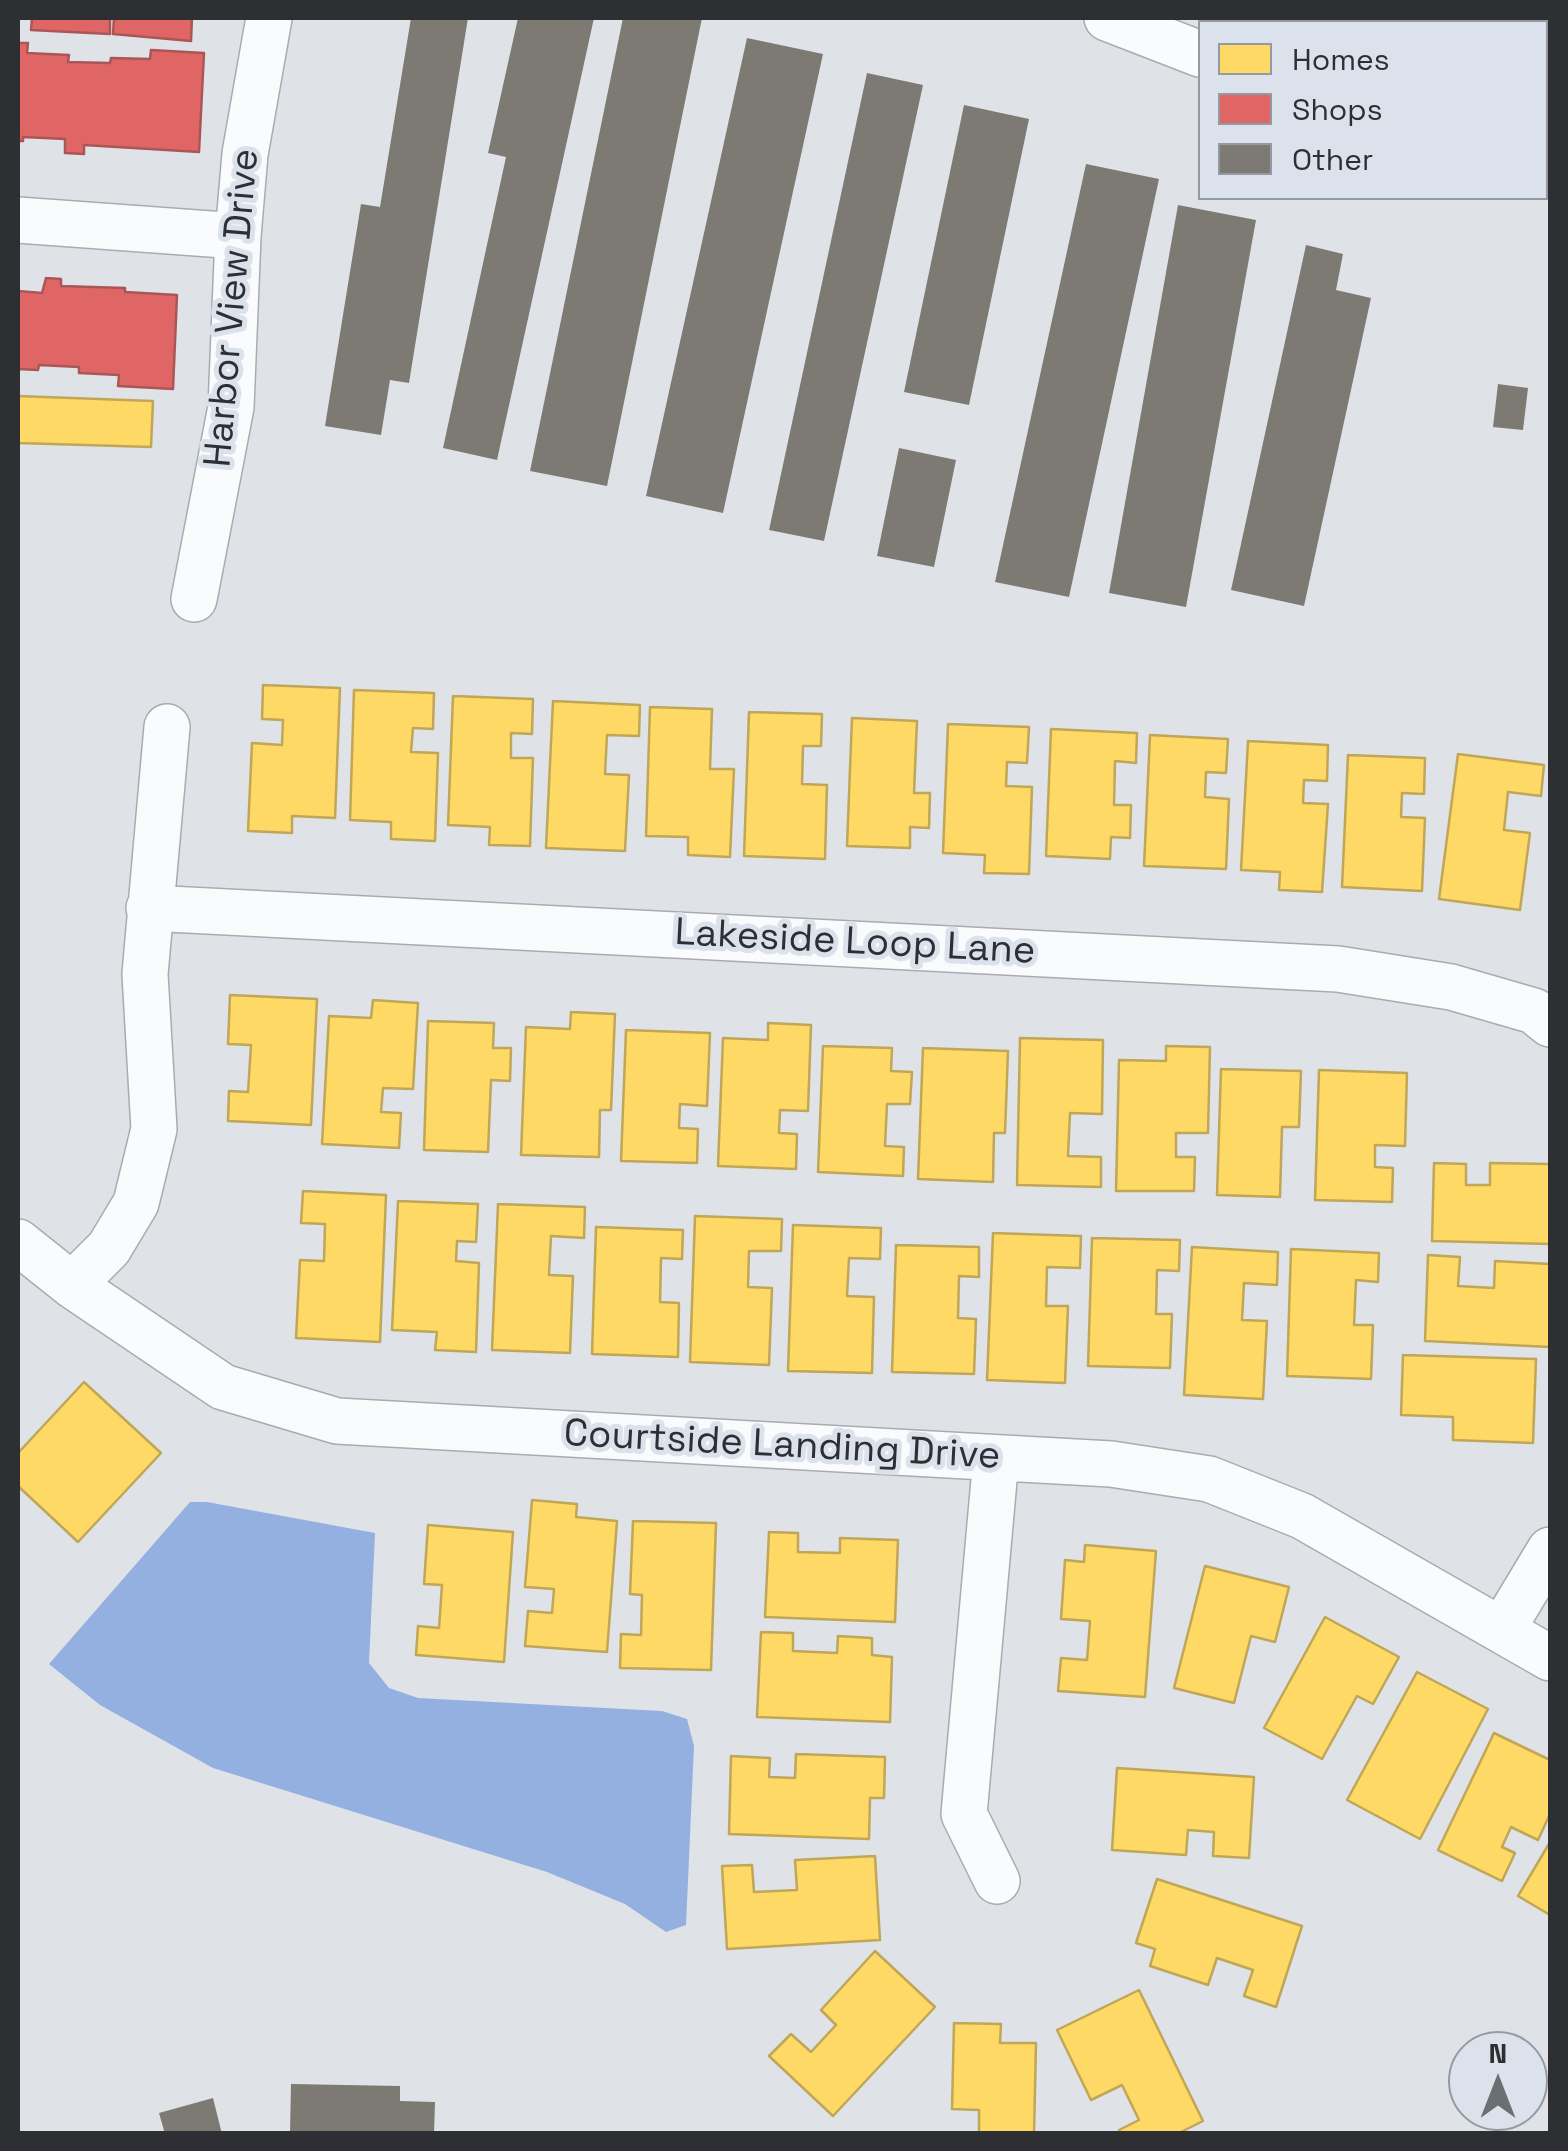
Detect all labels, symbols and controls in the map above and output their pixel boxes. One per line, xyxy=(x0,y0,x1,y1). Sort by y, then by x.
legend xyxy=(1198,20,1548,200)
text: Homes xyxy=(1292,40,1390,79)
text: Shops xyxy=(1292,90,1382,129)
text: Other xyxy=(1292,140,1373,179)
street label: Harbor View Drive xyxy=(196,147,270,469)
street label: Lakeside Loop Lane xyxy=(674,911,1036,975)
street label: Courtside Landing Drive xyxy=(563,1412,1001,1480)
north arrow xyxy=(1448,2031,1548,2131)
text: N xyxy=(1489,2035,1507,2071)

